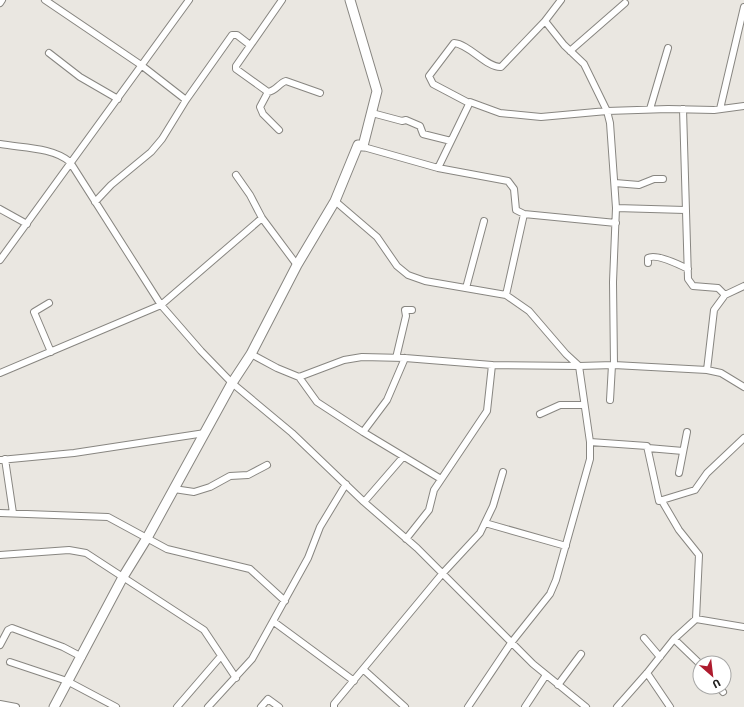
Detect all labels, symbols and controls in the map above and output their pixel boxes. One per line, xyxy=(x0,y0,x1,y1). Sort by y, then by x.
north arrow xyxy=(692,655,732,695)
text: U xyxy=(710,676,723,691)

